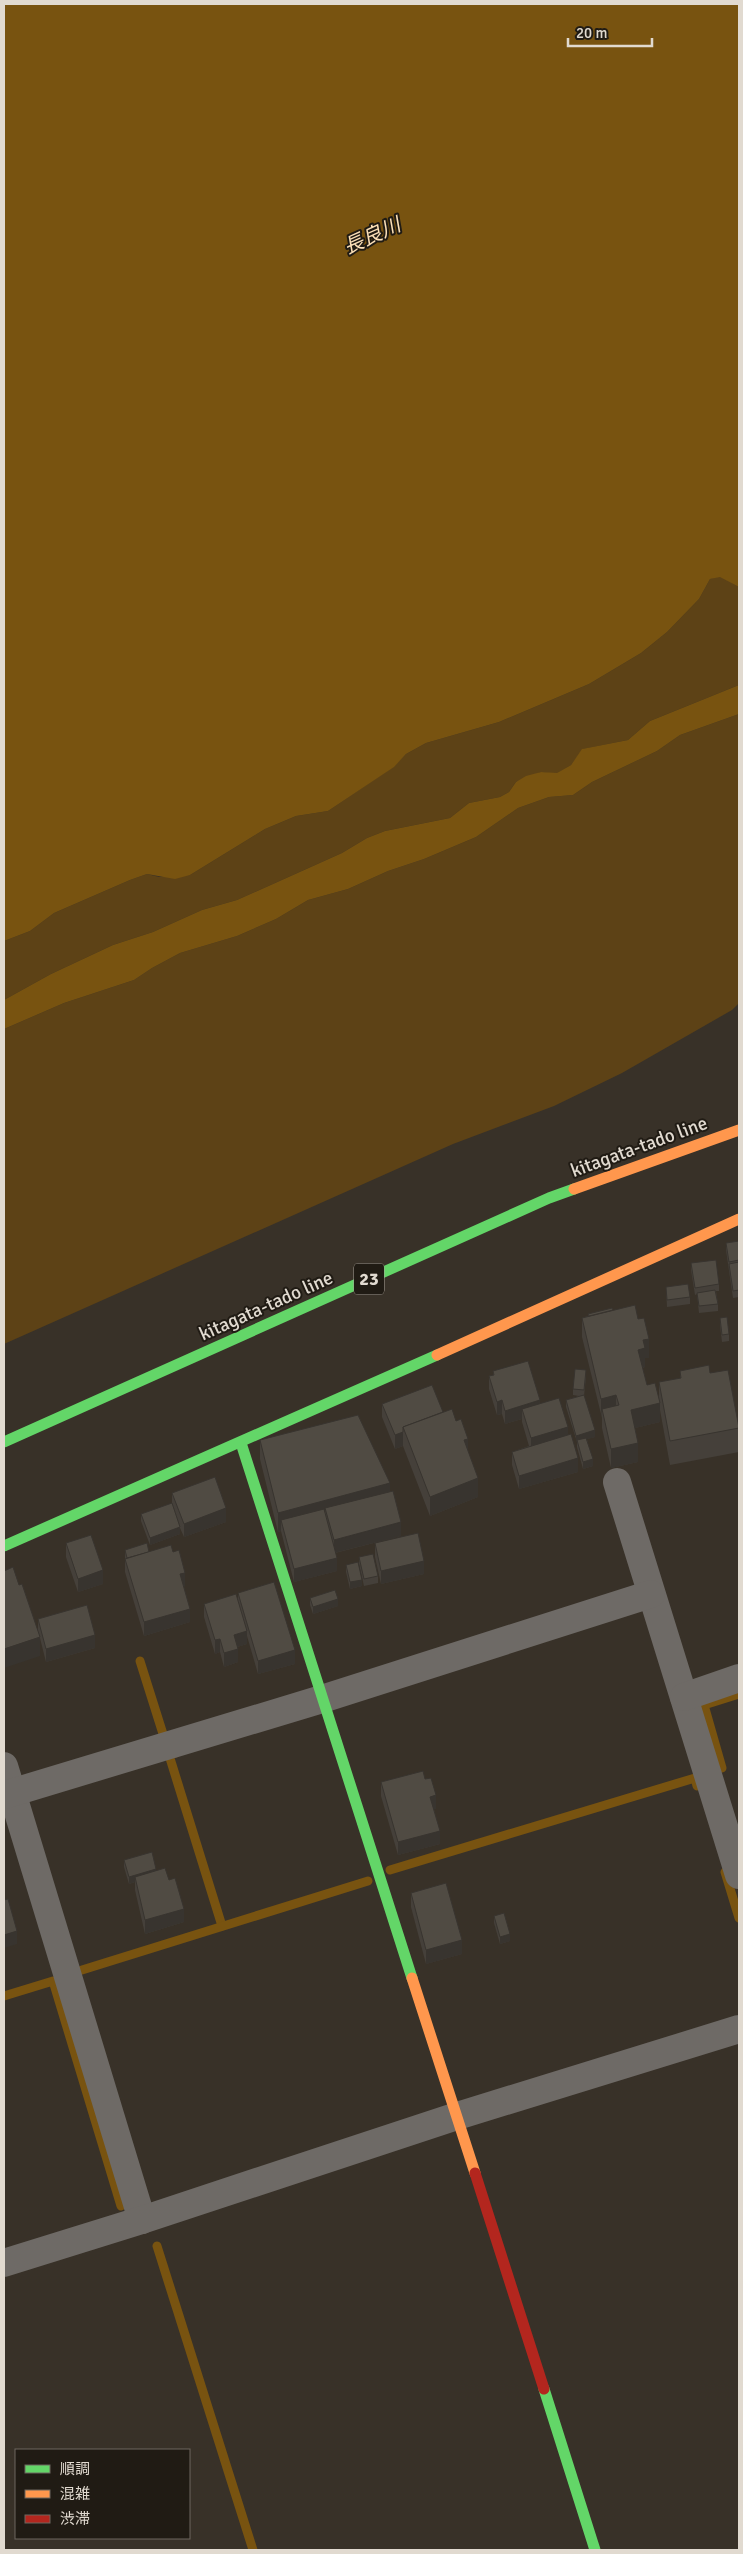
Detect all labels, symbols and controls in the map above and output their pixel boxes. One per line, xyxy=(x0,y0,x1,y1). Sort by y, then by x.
scale bar xyxy=(568,15,652,47)
text: 20 m xyxy=(576,24,607,42)
water label: 長良川 xyxy=(340,212,406,260)
street label: kitagata-tado line xyxy=(567,1111,711,1183)
road number: 23 xyxy=(354,1264,384,1295)
street label: kitagata-tado line xyxy=(195,1266,337,1346)
legend xyxy=(15,2449,190,2539)
text: 順調 xyxy=(60,2460,90,2478)
text: 混雑 xyxy=(60,2485,90,2503)
text: 渋滞 xyxy=(60,2510,90,2528)

